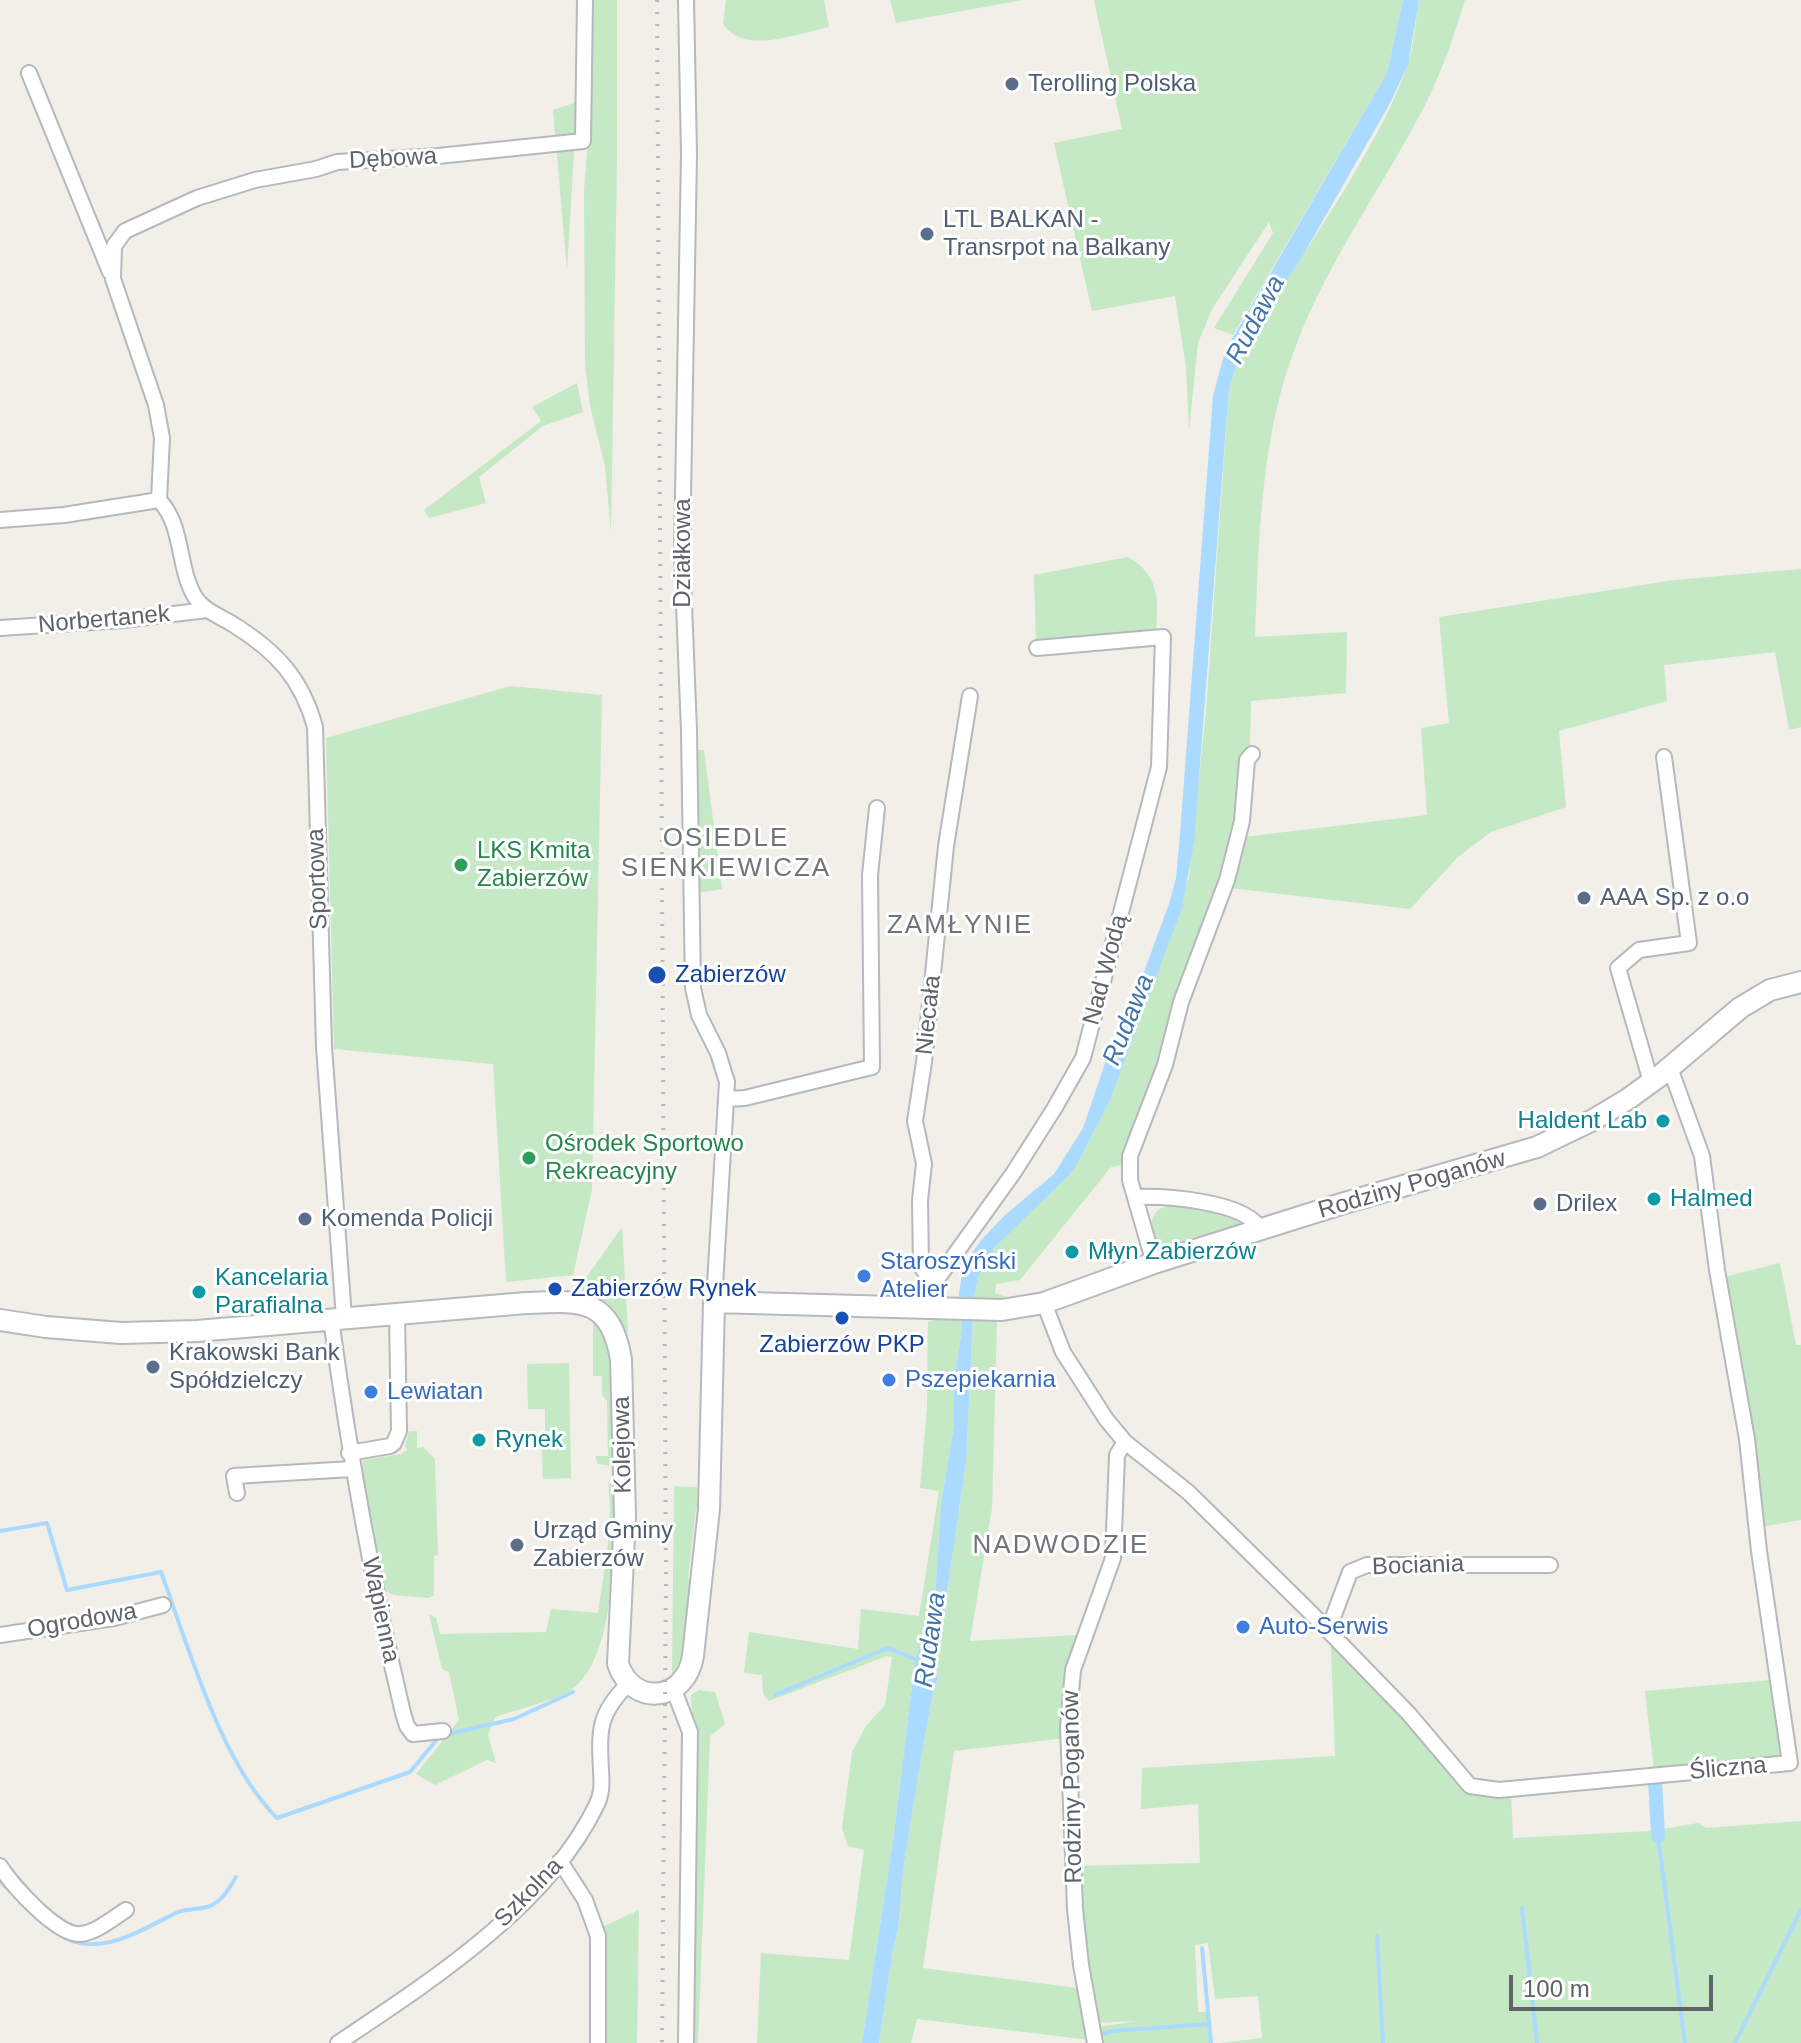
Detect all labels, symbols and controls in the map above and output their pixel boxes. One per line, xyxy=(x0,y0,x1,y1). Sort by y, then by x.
place label: Terolling Polska xyxy=(1028,70,1196,98)
marker: Terolling Polska xyxy=(1003,75,1021,93)
street label: Dębowa xyxy=(348,142,438,176)
place label: LTL BALKAN - Transrpot na Balkany xyxy=(943,206,1170,262)
marker: LTL BALKAN - Transrpot na Balkany xyxy=(918,225,936,243)
water label: Rudawa xyxy=(1220,271,1292,369)
street label: Działkowa xyxy=(669,498,697,608)
street label: Norbertanek xyxy=(37,600,171,640)
district label: OSIEDLE SIENKIEWICZA xyxy=(621,823,831,884)
street label: Sportowa xyxy=(302,828,334,930)
place label: LKS Kmita Zabierzów xyxy=(477,837,590,893)
marker: LKS Kmita Zabierzów xyxy=(452,856,470,874)
place label: AAA Sp. z o.o xyxy=(1600,884,1749,912)
marker: AAA Sp. z o.o xyxy=(1575,889,1593,907)
district label: ZAMŁYNIE xyxy=(887,910,1033,942)
street label: Nad Wodą xyxy=(1077,912,1135,1028)
place label: Zabierzów xyxy=(675,961,786,989)
marker: Zabierzów xyxy=(646,964,668,986)
water label: Rudawa xyxy=(1097,970,1161,1070)
street label: Niecała xyxy=(910,974,948,1056)
place label: Haldent Lab xyxy=(1518,1107,1647,1135)
marker: Haldent Lab xyxy=(1654,1112,1672,1130)
place label: Ośrodek Sportowo Rekreacyjny xyxy=(545,1130,744,1186)
street label: Rodziny Poganów xyxy=(1315,1144,1509,1226)
marker: Ośrodek Sportowo Rekreacyjny xyxy=(520,1149,538,1167)
place label: Halmed xyxy=(1670,1185,1753,1213)
place label: Drilex xyxy=(1556,1190,1617,1218)
marker: Halmed xyxy=(1645,1190,1663,1208)
marker: Drilex xyxy=(1531,1195,1549,1213)
place label: Komenda Policji xyxy=(321,1205,493,1233)
marker: Komenda Policji xyxy=(296,1210,314,1228)
place label: Młyn Zabierzów xyxy=(1088,1238,1256,1266)
marker: Młyn Zabierzów xyxy=(1063,1243,1081,1261)
place label: Staroszyński Atelier xyxy=(880,1248,1016,1304)
place label: Kancelaria Parafialna xyxy=(215,1264,328,1320)
marker: Staroszyński Atelier xyxy=(855,1267,873,1285)
place label: Zabierzów Rynek xyxy=(571,1275,756,1303)
marker: Zabierzów Rynek xyxy=(546,1280,564,1298)
marker: Kancelaria Parafialna xyxy=(190,1283,208,1301)
marker: Zabierzów PKP xyxy=(833,1309,851,1327)
place label: Zabierzów PKP xyxy=(759,1331,925,1359)
place label: Krakowski Bank Spółdzielczy xyxy=(169,1339,340,1395)
marker: Krakowski Bank Spółdzielczy xyxy=(144,1358,162,1376)
place label: Pszepiekarnia xyxy=(905,1366,1056,1394)
marker: Pszepiekarnia xyxy=(880,1371,898,1389)
place label: Lewiatan xyxy=(387,1378,483,1406)
marker: Lewiatan xyxy=(362,1383,380,1401)
street label: Kolejowa xyxy=(608,1396,638,1494)
place label: Rynek xyxy=(495,1426,563,1454)
marker: Rynek xyxy=(470,1431,488,1449)
place label: Urząd Gminy Zabierzów xyxy=(533,1517,673,1573)
district label: NADWODZIE xyxy=(973,1530,1149,1562)
marker: Urząd Gminy Zabierzów xyxy=(508,1536,526,1554)
street label: Bociania xyxy=(1371,1550,1465,1582)
street label: Wapienna xyxy=(355,1555,405,1665)
water label: Rudawa xyxy=(909,1591,953,1689)
street label: Ogrodowa xyxy=(25,1597,139,1645)
place label: Auto-Serwis xyxy=(1259,1613,1388,1641)
marker: Auto-Serwis xyxy=(1234,1618,1252,1636)
street label: Rodziny Poganów xyxy=(1057,1690,1089,1884)
street label: Śliczna xyxy=(1688,1751,1768,1787)
street label: Szkolna xyxy=(489,1852,569,1934)
scale bar xyxy=(1513,1959,1717,2009)
text: 100 m xyxy=(1523,1975,1590,2002)

